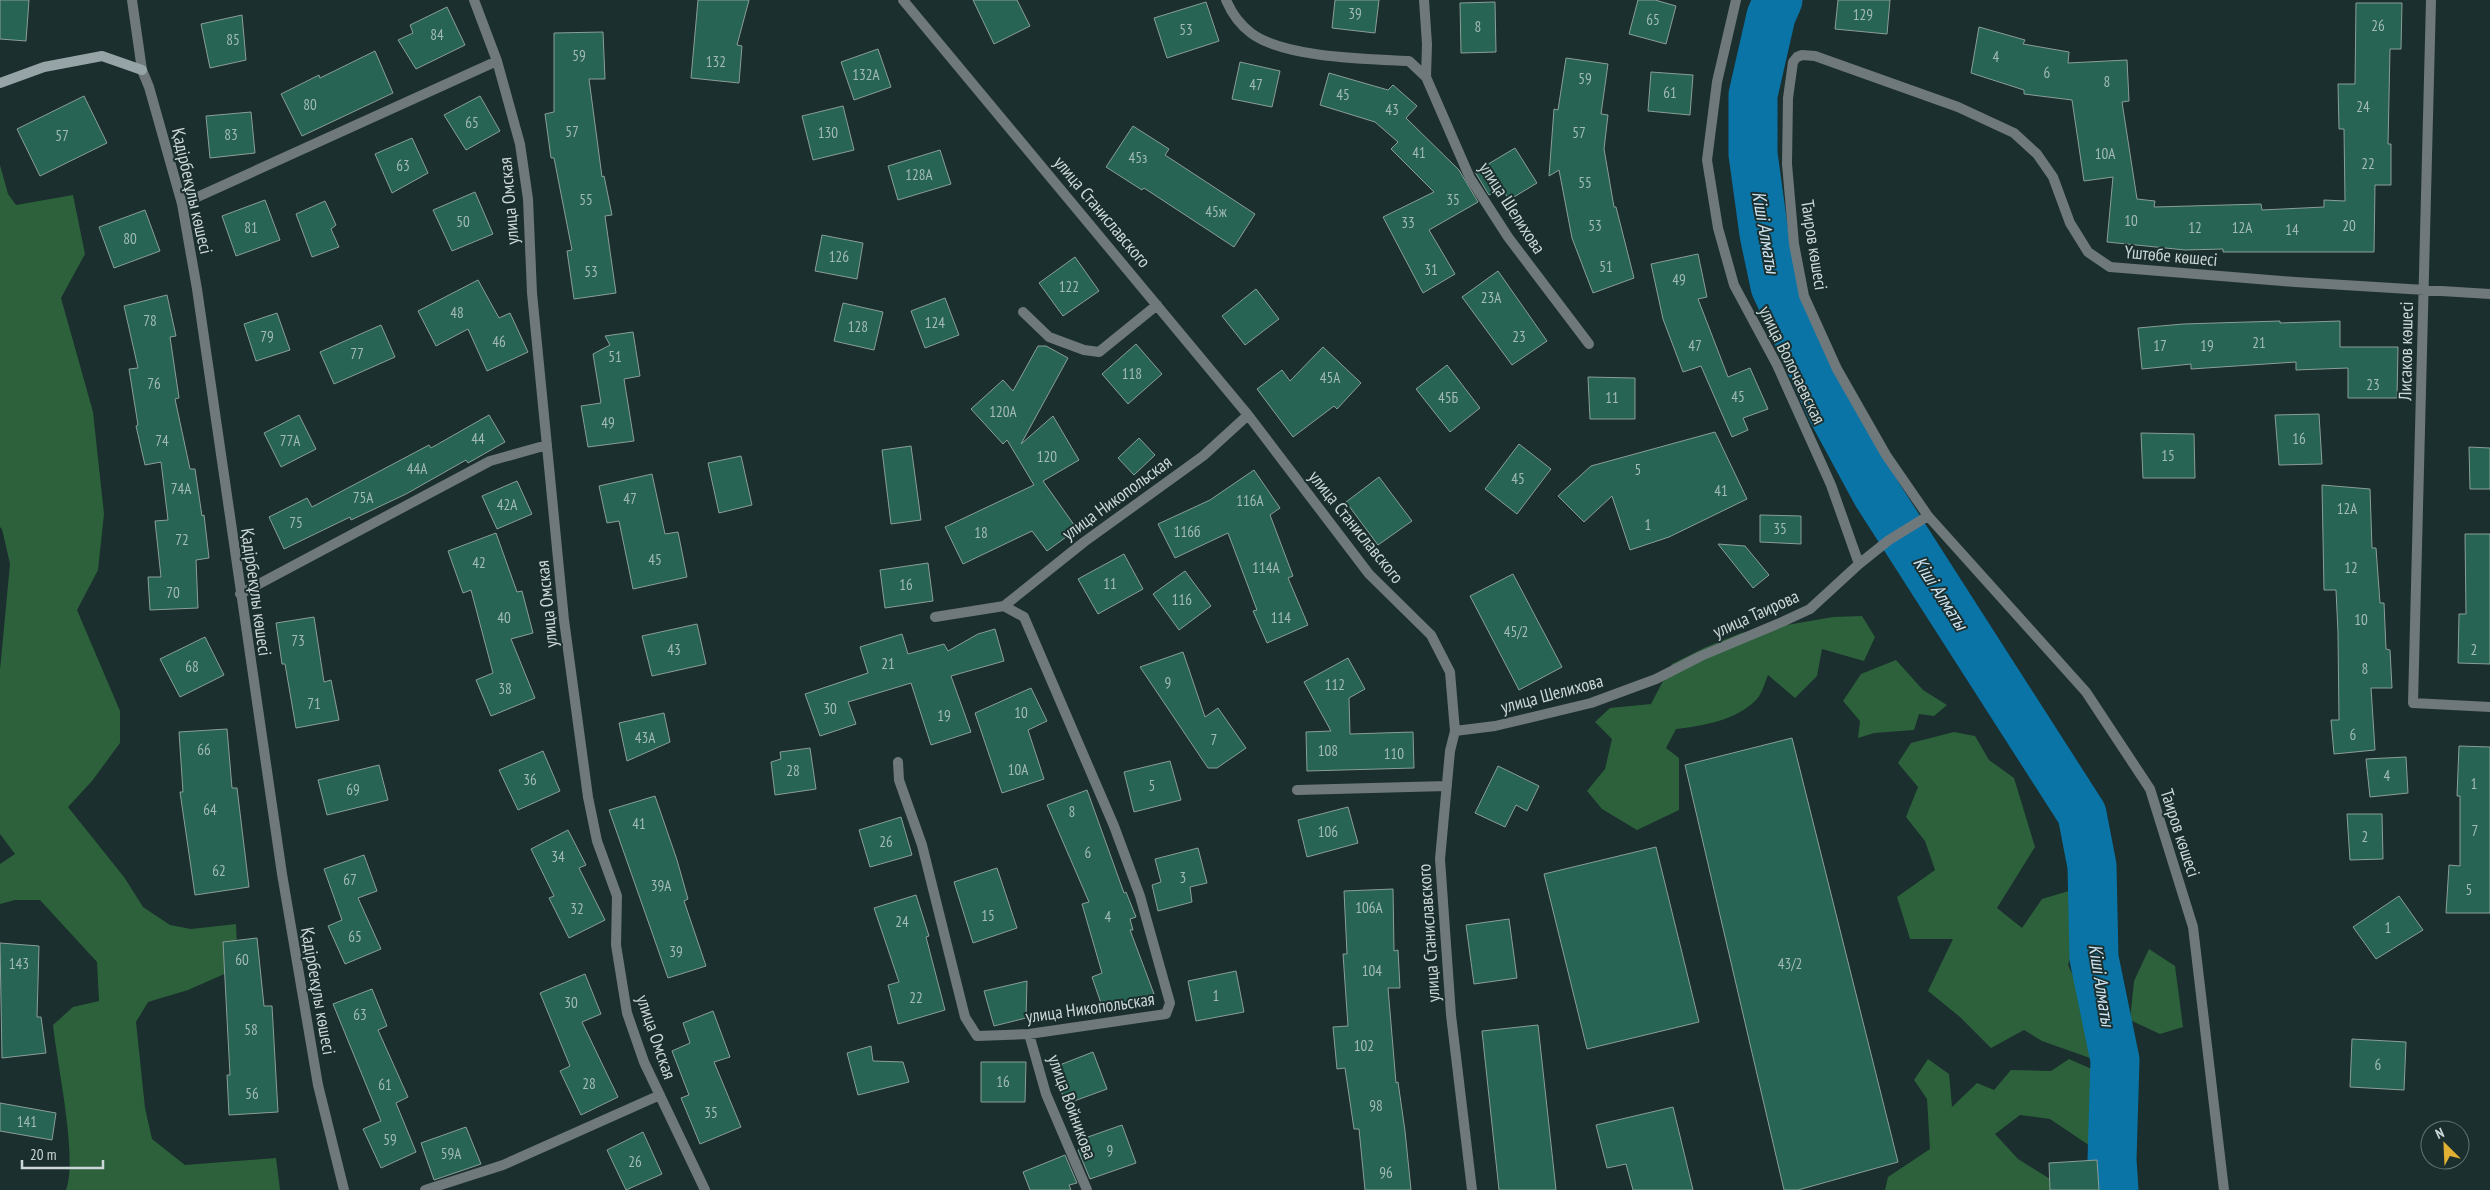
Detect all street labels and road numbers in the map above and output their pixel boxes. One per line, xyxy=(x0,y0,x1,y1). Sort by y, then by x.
street label: Қадірбекұлы көшесі xyxy=(167,126,218,256)
street label: улица Станиславского xyxy=(1049,151,1156,272)
street label: улица Омская xyxy=(493,156,524,246)
street label: улица Шелихова xyxy=(1474,157,1551,258)
street label: Таиров көшесі xyxy=(1796,198,1833,292)
street label: Үштөбе көшесі xyxy=(2124,240,2219,271)
street label: Лисаков көшесі xyxy=(2393,301,2418,402)
street label: улица Волочаевская xyxy=(1754,302,1831,428)
street label: улица Никопольская xyxy=(1057,450,1176,545)
street label: улица Станиславского xyxy=(1304,466,1409,588)
street label: Қадірбекұлы көшесі xyxy=(236,527,277,657)
street label: улица Омская xyxy=(530,559,563,649)
street label: улица Таирова xyxy=(1709,584,1802,643)
street label: улица Шелихова xyxy=(1498,669,1606,718)
street label: Таиров көшесі xyxy=(2155,786,2205,880)
street label: улица Станиславского xyxy=(1412,863,1445,1003)
street label: Қадірбекұлы көшесі xyxy=(296,925,341,1056)
street label: улица Никопольская xyxy=(1024,987,1156,1028)
street label: улица Омская xyxy=(631,992,682,1082)
street label: улица Войникова xyxy=(1043,1051,1102,1162)

